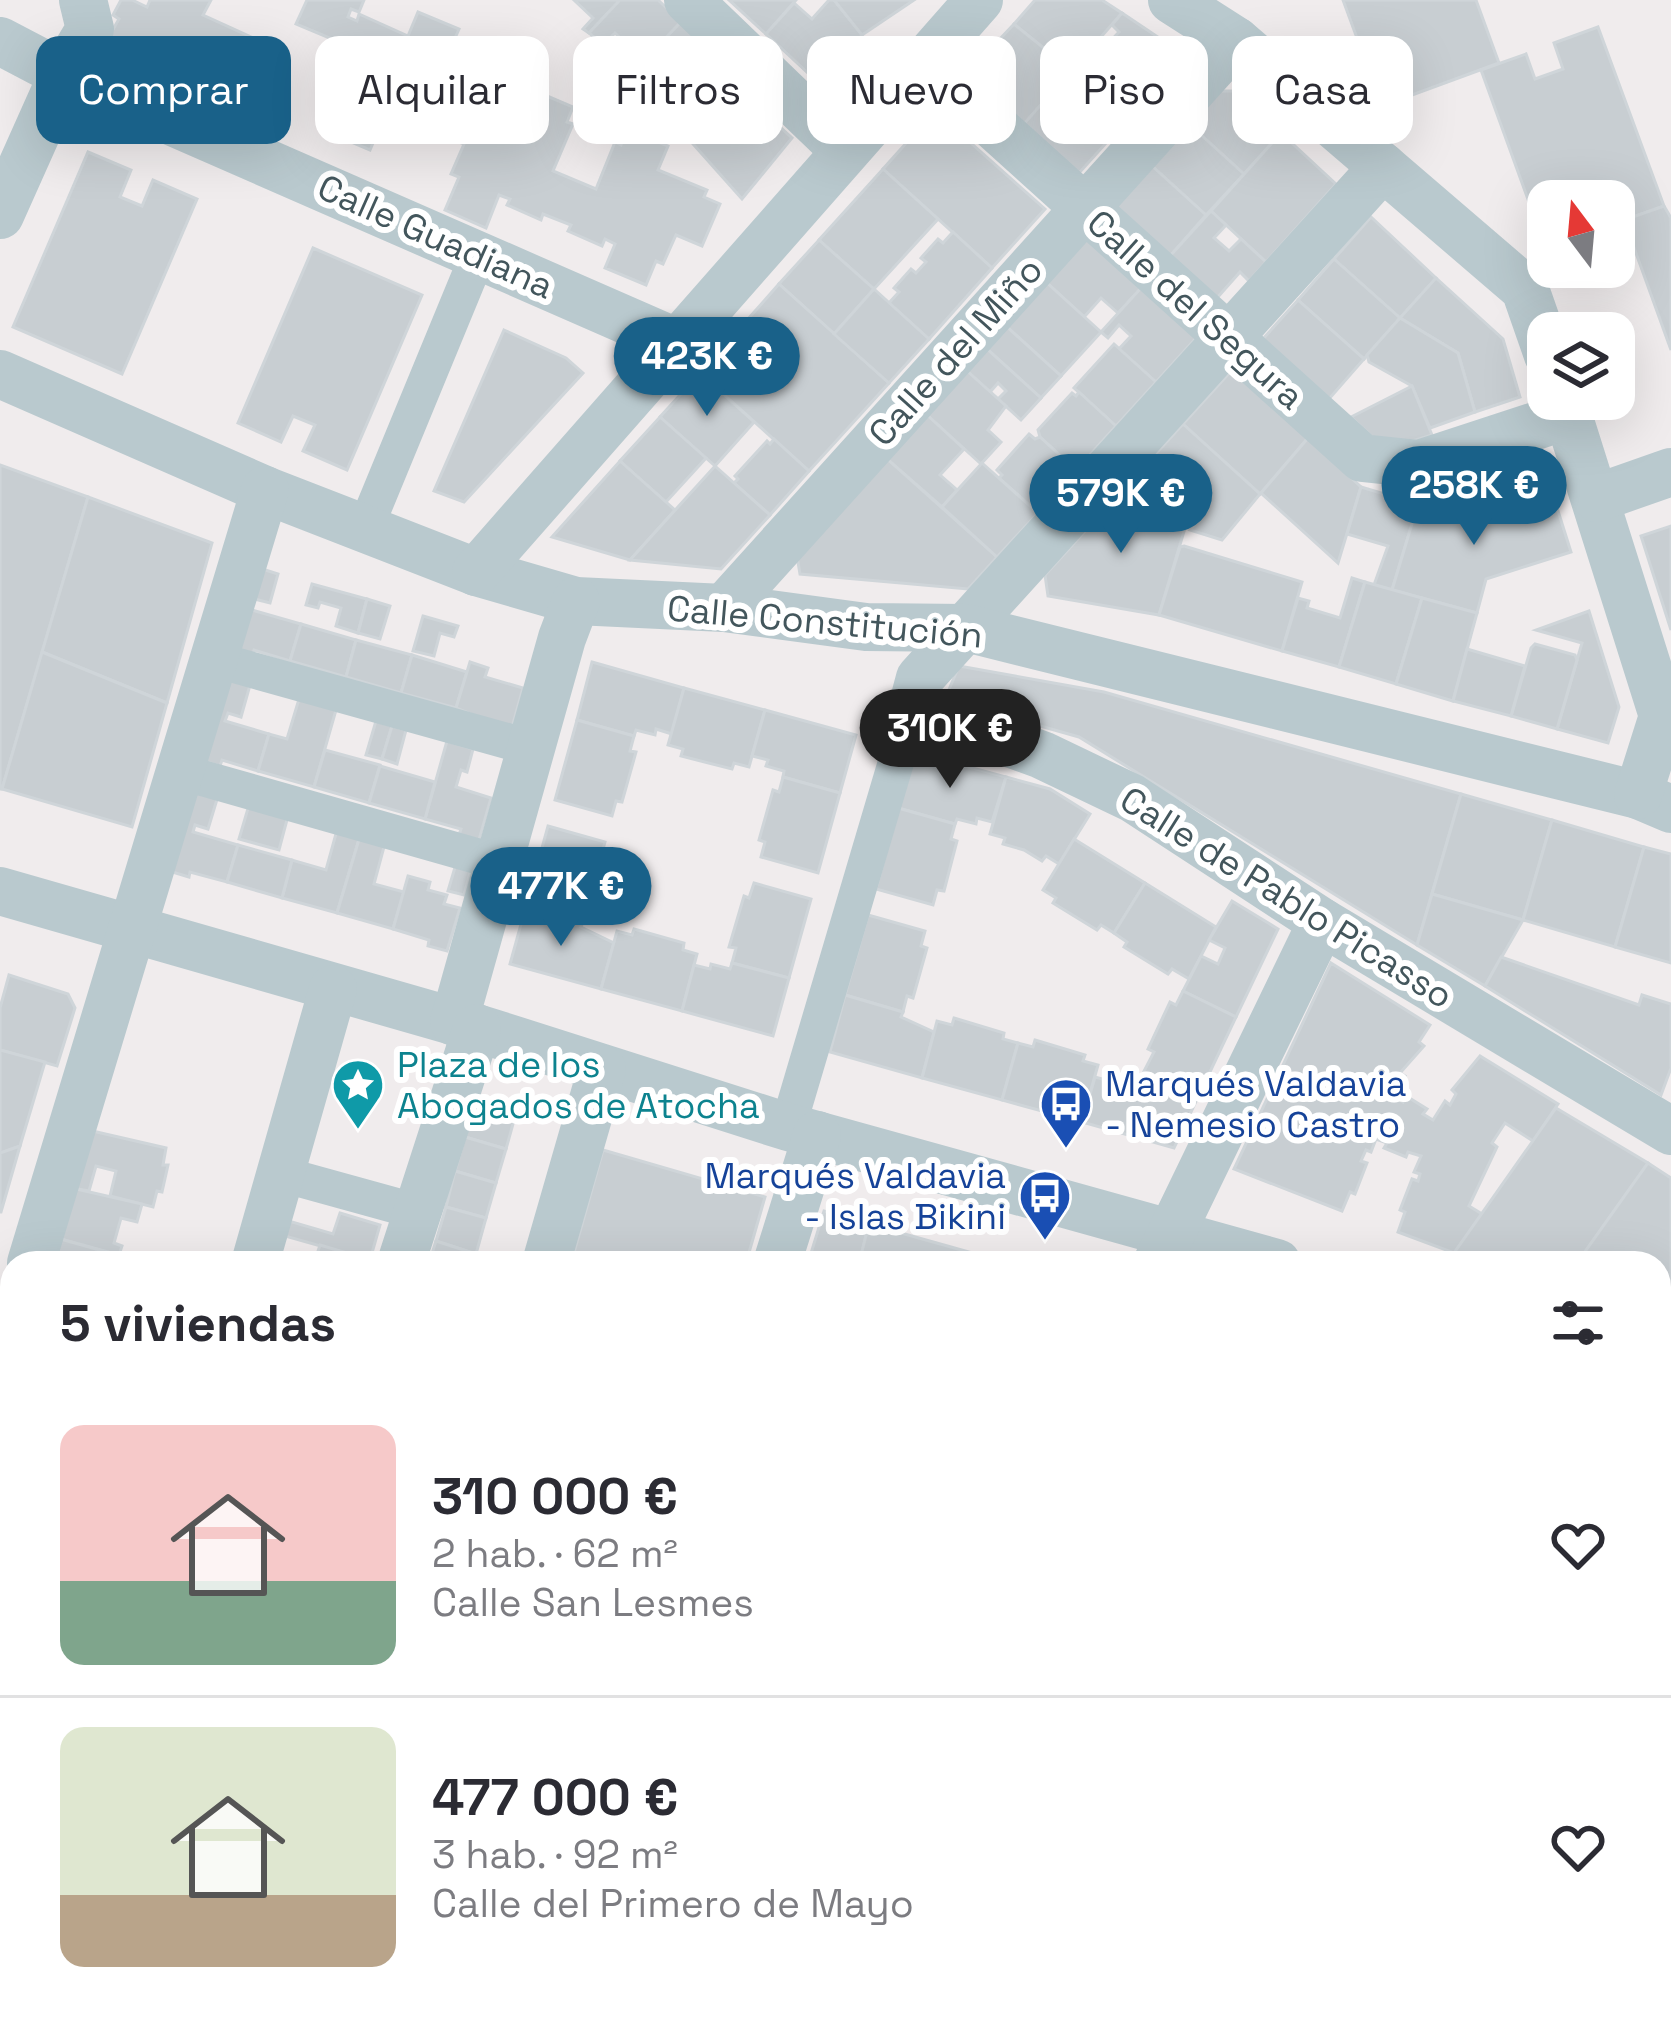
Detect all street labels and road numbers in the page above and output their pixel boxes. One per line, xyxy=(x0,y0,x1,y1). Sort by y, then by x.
street label: Calle Guadiana xyxy=(310,164,561,309)
street label: Calle del Segura xyxy=(1077,200,1314,419)
street label: Calle del Miño xyxy=(859,248,1053,456)
street label: Calle Constitución xyxy=(665,585,985,659)
street label: Calle de Pablo Picasso xyxy=(1111,777,1461,1019)

